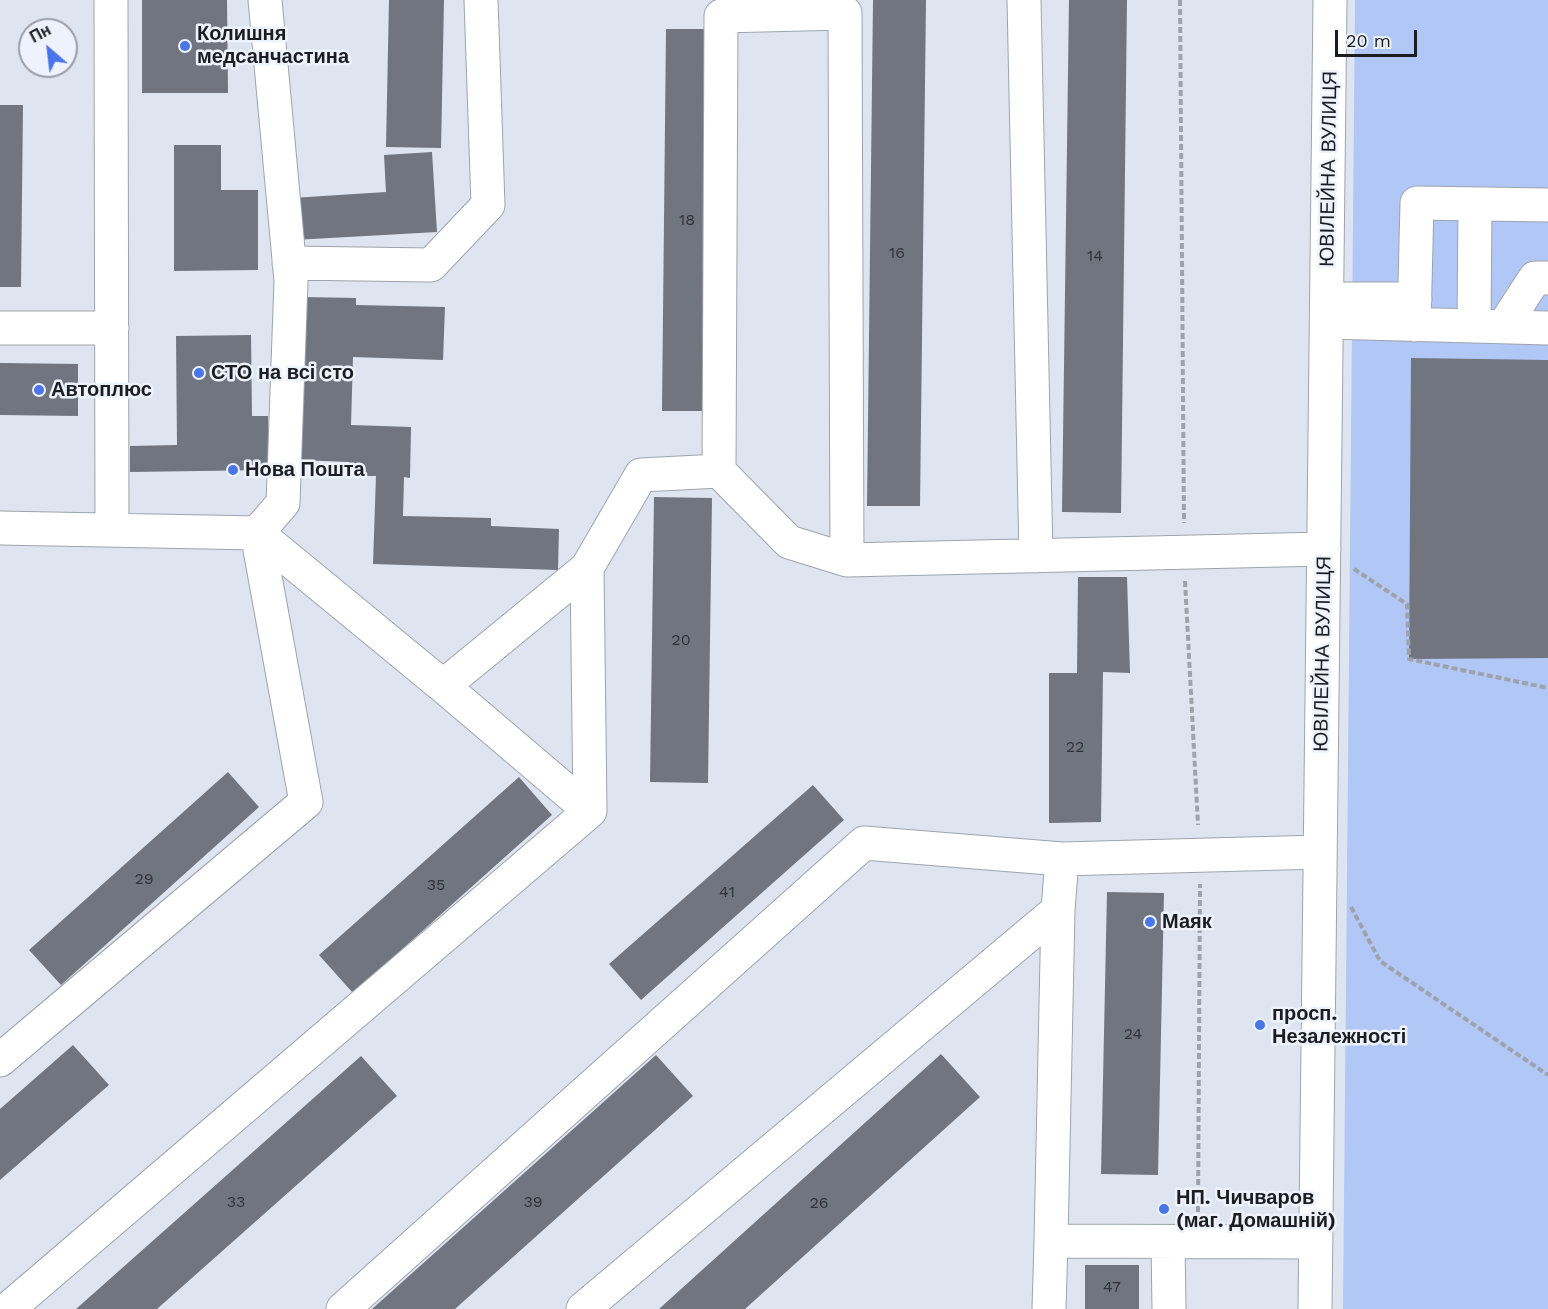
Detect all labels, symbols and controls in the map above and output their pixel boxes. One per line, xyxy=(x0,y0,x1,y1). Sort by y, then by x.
north arrow xyxy=(18,18,78,78)
scale bar xyxy=(1338,18,1420,56)
text: Пн xyxy=(26,20,54,47)
place label: Колишня медсанчастина xyxy=(197,22,349,69)
text: 20 m xyxy=(1346,30,1391,51)
marker: Колишня медсанчастина xyxy=(178,39,192,53)
street label: ЮВІЛЕЙНА ВУЛИЦЯ xyxy=(1315,71,1343,267)
house number: 18 xyxy=(679,210,695,230)
house number: 16 xyxy=(889,243,905,263)
house number: 14 xyxy=(1087,246,1103,266)
place label: СТО на всі сто xyxy=(211,361,354,385)
marker: СТО на всі сто xyxy=(192,366,206,380)
place label: Автоплюс xyxy=(51,378,152,402)
marker: Автоплюс xyxy=(32,383,46,397)
place label: Нова Пошта xyxy=(245,458,365,482)
marker: Нова Пошта xyxy=(226,463,240,477)
street label: ЮВІЛЕЙНА ВУЛИЦЯ xyxy=(1309,556,1337,752)
house number: 20 xyxy=(671,630,691,650)
house number: 22 xyxy=(1066,737,1084,757)
house number: 29 xyxy=(134,869,154,889)
house number: 35 xyxy=(427,875,445,895)
house number: 41 xyxy=(719,882,735,902)
place label: Маяк xyxy=(1162,910,1212,934)
marker: Маяк xyxy=(1143,915,1157,929)
place label: просп. Незалежності xyxy=(1272,1002,1406,1049)
marker: просп. Незалежності xyxy=(1253,1018,1267,1032)
house number: 24 xyxy=(1124,1024,1142,1044)
place label: НП. Чичваров (маг. Домашній) xyxy=(1176,1186,1336,1233)
house number: 33 xyxy=(227,1192,245,1212)
house number: 39 xyxy=(523,1192,543,1212)
house number: 26 xyxy=(809,1193,829,1213)
marker: НП. Чичваров (маг. Домашній) xyxy=(1157,1202,1171,1216)
house number: 47 xyxy=(1103,1277,1121,1297)

